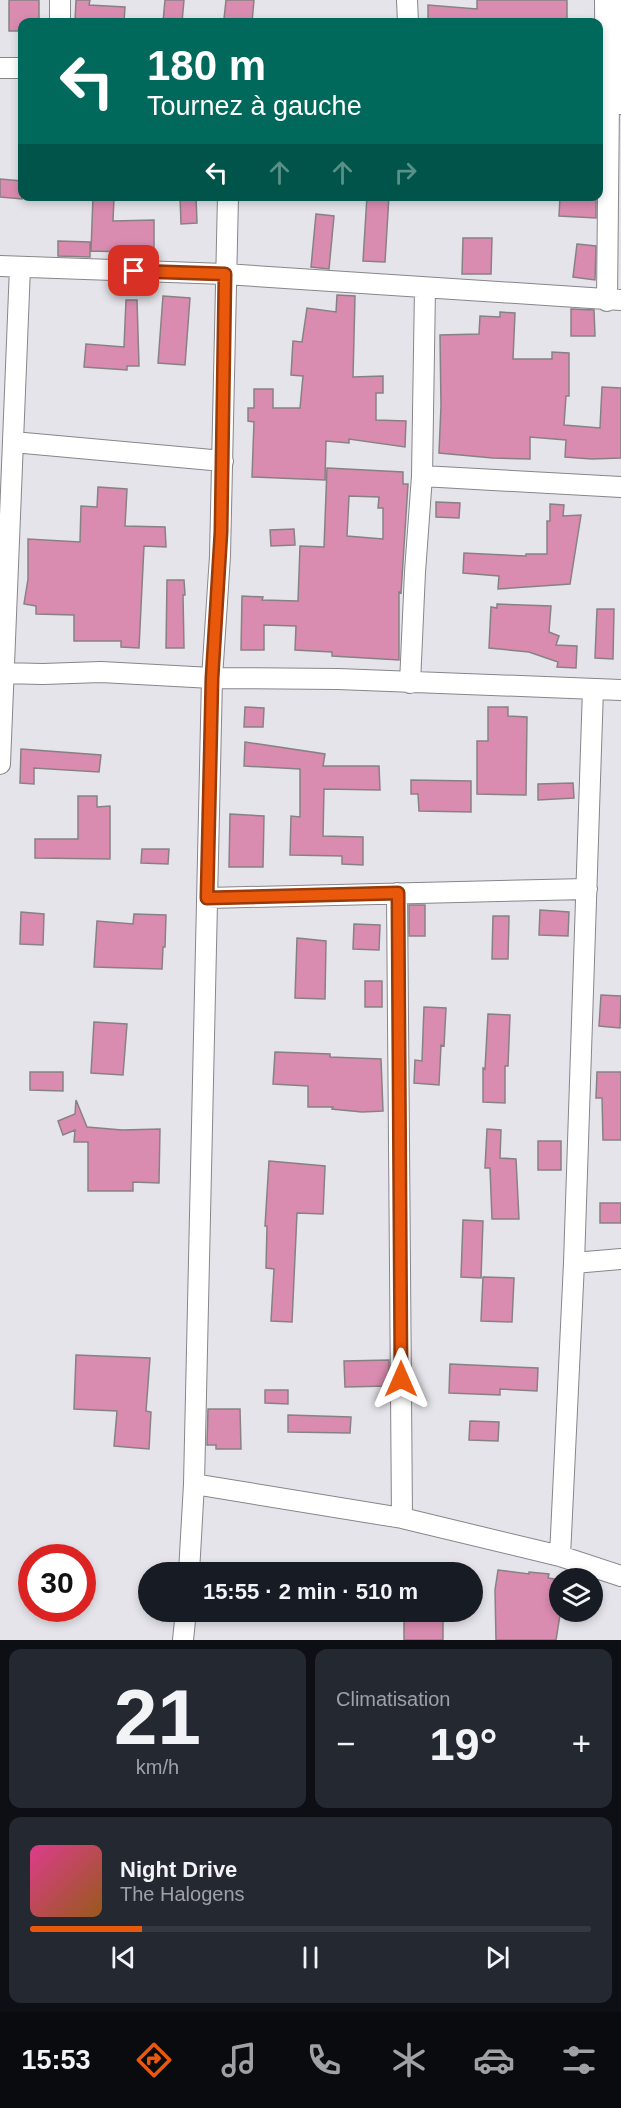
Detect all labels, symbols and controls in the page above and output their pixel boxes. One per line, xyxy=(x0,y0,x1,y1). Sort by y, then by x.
icon: left xyxy=(48,42,126,120)
text: 180 m xyxy=(147,42,266,89)
text: Tournez à gauche xyxy=(147,91,362,121)
icon: left xyxy=(200,156,233,189)
icon: ahead xyxy=(263,156,296,189)
icon: ahead xyxy=(326,156,359,189)
icon: right xyxy=(389,156,422,189)
pin xyxy=(108,245,159,296)
icon: arrive xyxy=(117,254,150,287)
position arrow xyxy=(369,1347,433,1411)
speed limit sign: 30 xyxy=(18,1544,96,1622)
map controls xyxy=(549,1568,603,1622)
button: layers xyxy=(549,1568,603,1622)
text: 15:55 · 2 min · 510 m xyxy=(203,1579,418,1604)
text: 21 xyxy=(114,1673,201,1761)
text: Climatisation xyxy=(336,1688,450,1710)
text: 19° xyxy=(429,1719,498,1770)
text: − xyxy=(336,1725,355,1762)
text: + xyxy=(572,1725,591,1762)
text: km/h xyxy=(136,1756,179,1778)
text: Night Drive xyxy=(120,1857,237,1882)
text: The Halogens xyxy=(120,1883,245,1905)
icon: previous xyxy=(107,1941,140,1974)
icon: pause xyxy=(294,1941,327,1974)
icon: next xyxy=(481,1941,514,1974)
icon: directions xyxy=(133,2039,175,2081)
icon: music xyxy=(218,2039,260,2081)
icon: phone xyxy=(303,2039,345,2081)
icon: climate xyxy=(388,2039,430,2081)
icon: car xyxy=(473,2039,515,2081)
icon: filters xyxy=(558,2039,600,2081)
text: 15:53 xyxy=(21,2045,90,2075)

